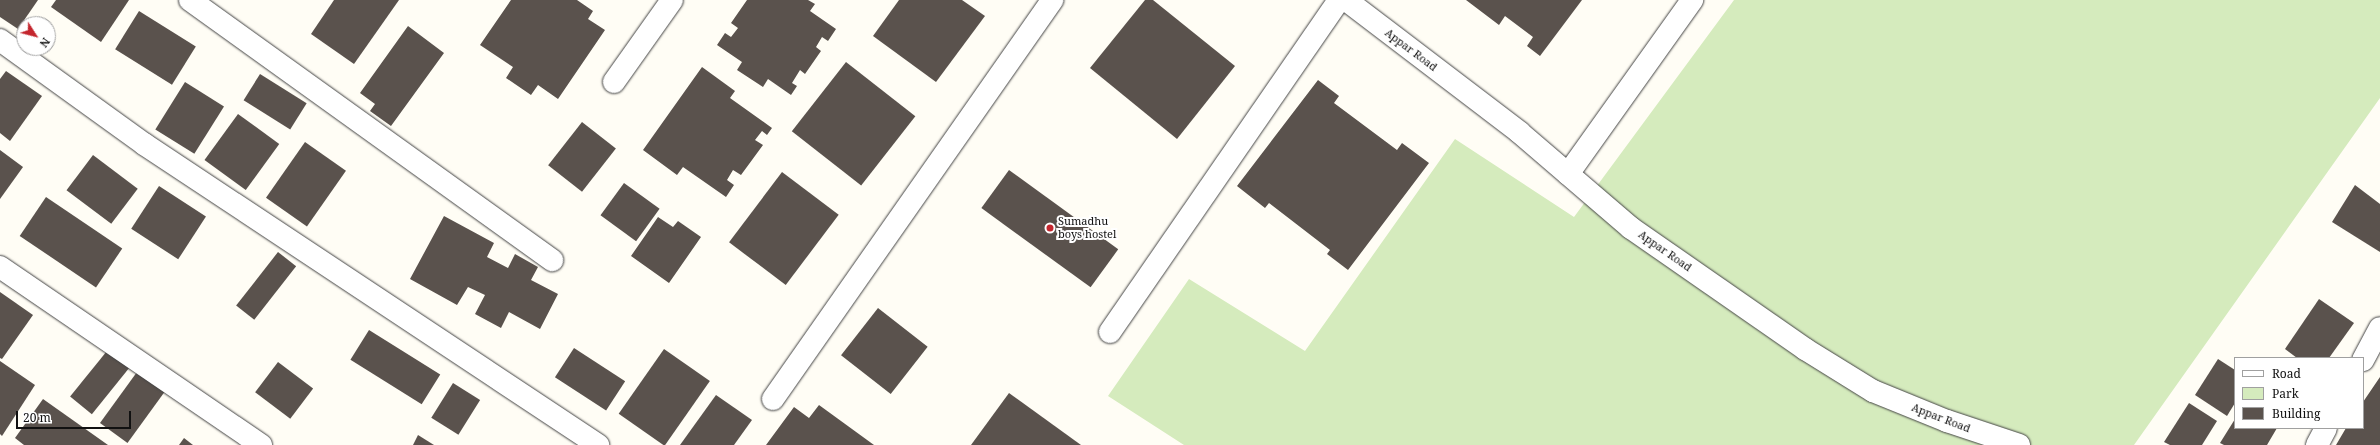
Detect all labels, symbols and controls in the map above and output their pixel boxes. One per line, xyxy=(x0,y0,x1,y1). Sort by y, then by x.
north arrow xyxy=(16,16,56,56)
street label: Appar Road xyxy=(1382,26,1440,74)
text: N xyxy=(37,35,54,51)
place label: Sumadhu boys hostel xyxy=(1058,215,1116,241)
marker: Sumadhu boys hostel xyxy=(1045,223,1055,233)
street label: Appar Road xyxy=(1636,228,1694,274)
legend xyxy=(2234,357,2364,429)
text: Road xyxy=(2272,365,2301,382)
text: Park xyxy=(2272,385,2299,402)
street label: Appar Road xyxy=(1910,401,1972,435)
scale bar xyxy=(18,403,133,429)
text: Building xyxy=(2272,405,2320,422)
text: 20 m xyxy=(23,409,51,426)

